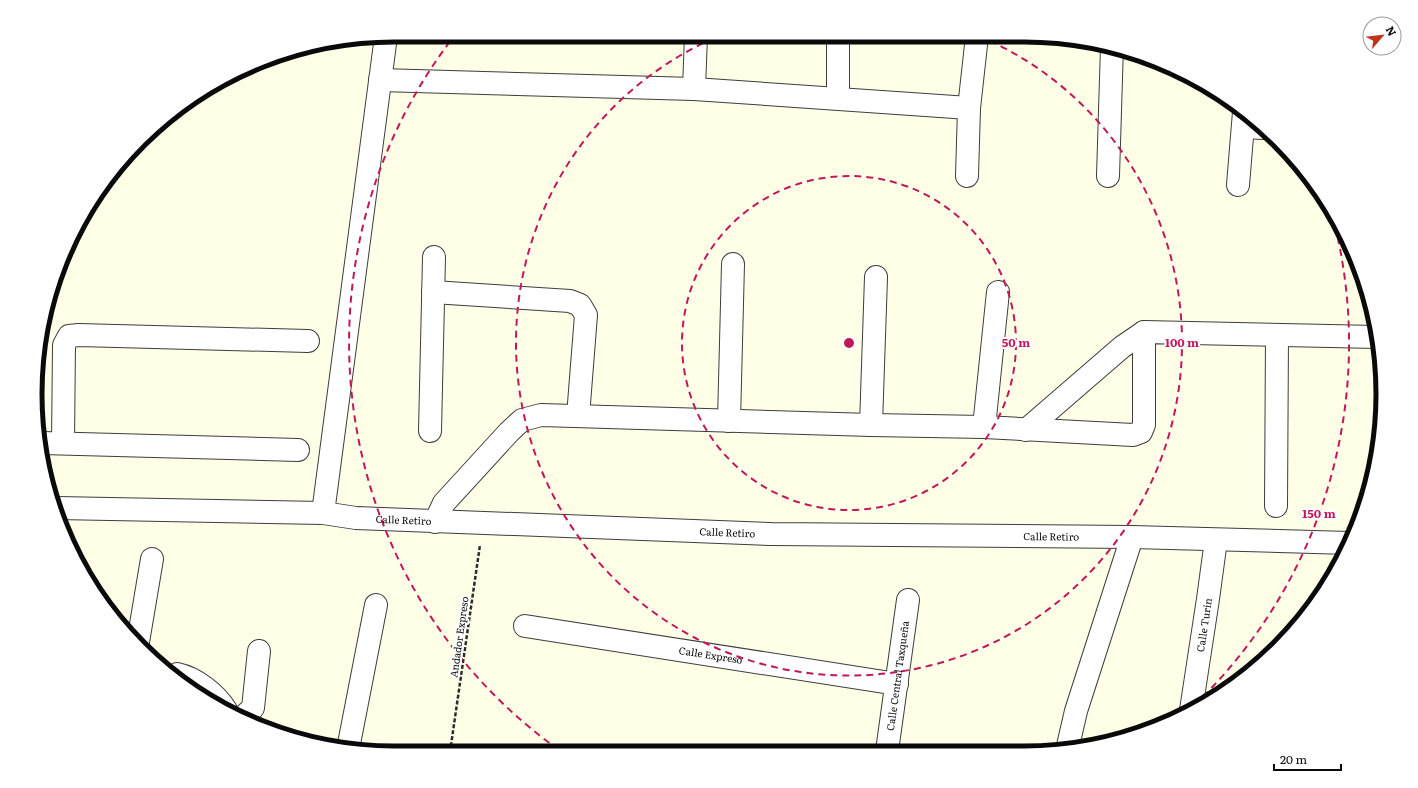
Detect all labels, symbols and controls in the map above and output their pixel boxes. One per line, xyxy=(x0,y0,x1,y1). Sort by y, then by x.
north arrow xyxy=(1362,16,1402,56)
text: N xyxy=(1382,23,1401,39)
text: 50 m xyxy=(1002,333,1030,351)
text: 100 m xyxy=(1165,333,1199,351)
centre of rings xyxy=(842,336,856,350)
text: 150 m xyxy=(1302,504,1336,522)
street label: Calle Retiro xyxy=(375,511,432,528)
street label: Calle Retiro xyxy=(699,523,756,540)
street label: Calle Retiro xyxy=(1023,528,1079,544)
street label: Andador Expreso xyxy=(445,595,472,678)
street label: Calle Turin xyxy=(1192,597,1215,653)
street label: Calle Central Taxqueña xyxy=(882,619,912,732)
street label: Calle Expreso xyxy=(678,642,744,667)
scale bar xyxy=(1274,746,1341,772)
text: 20 m xyxy=(1280,750,1307,768)

